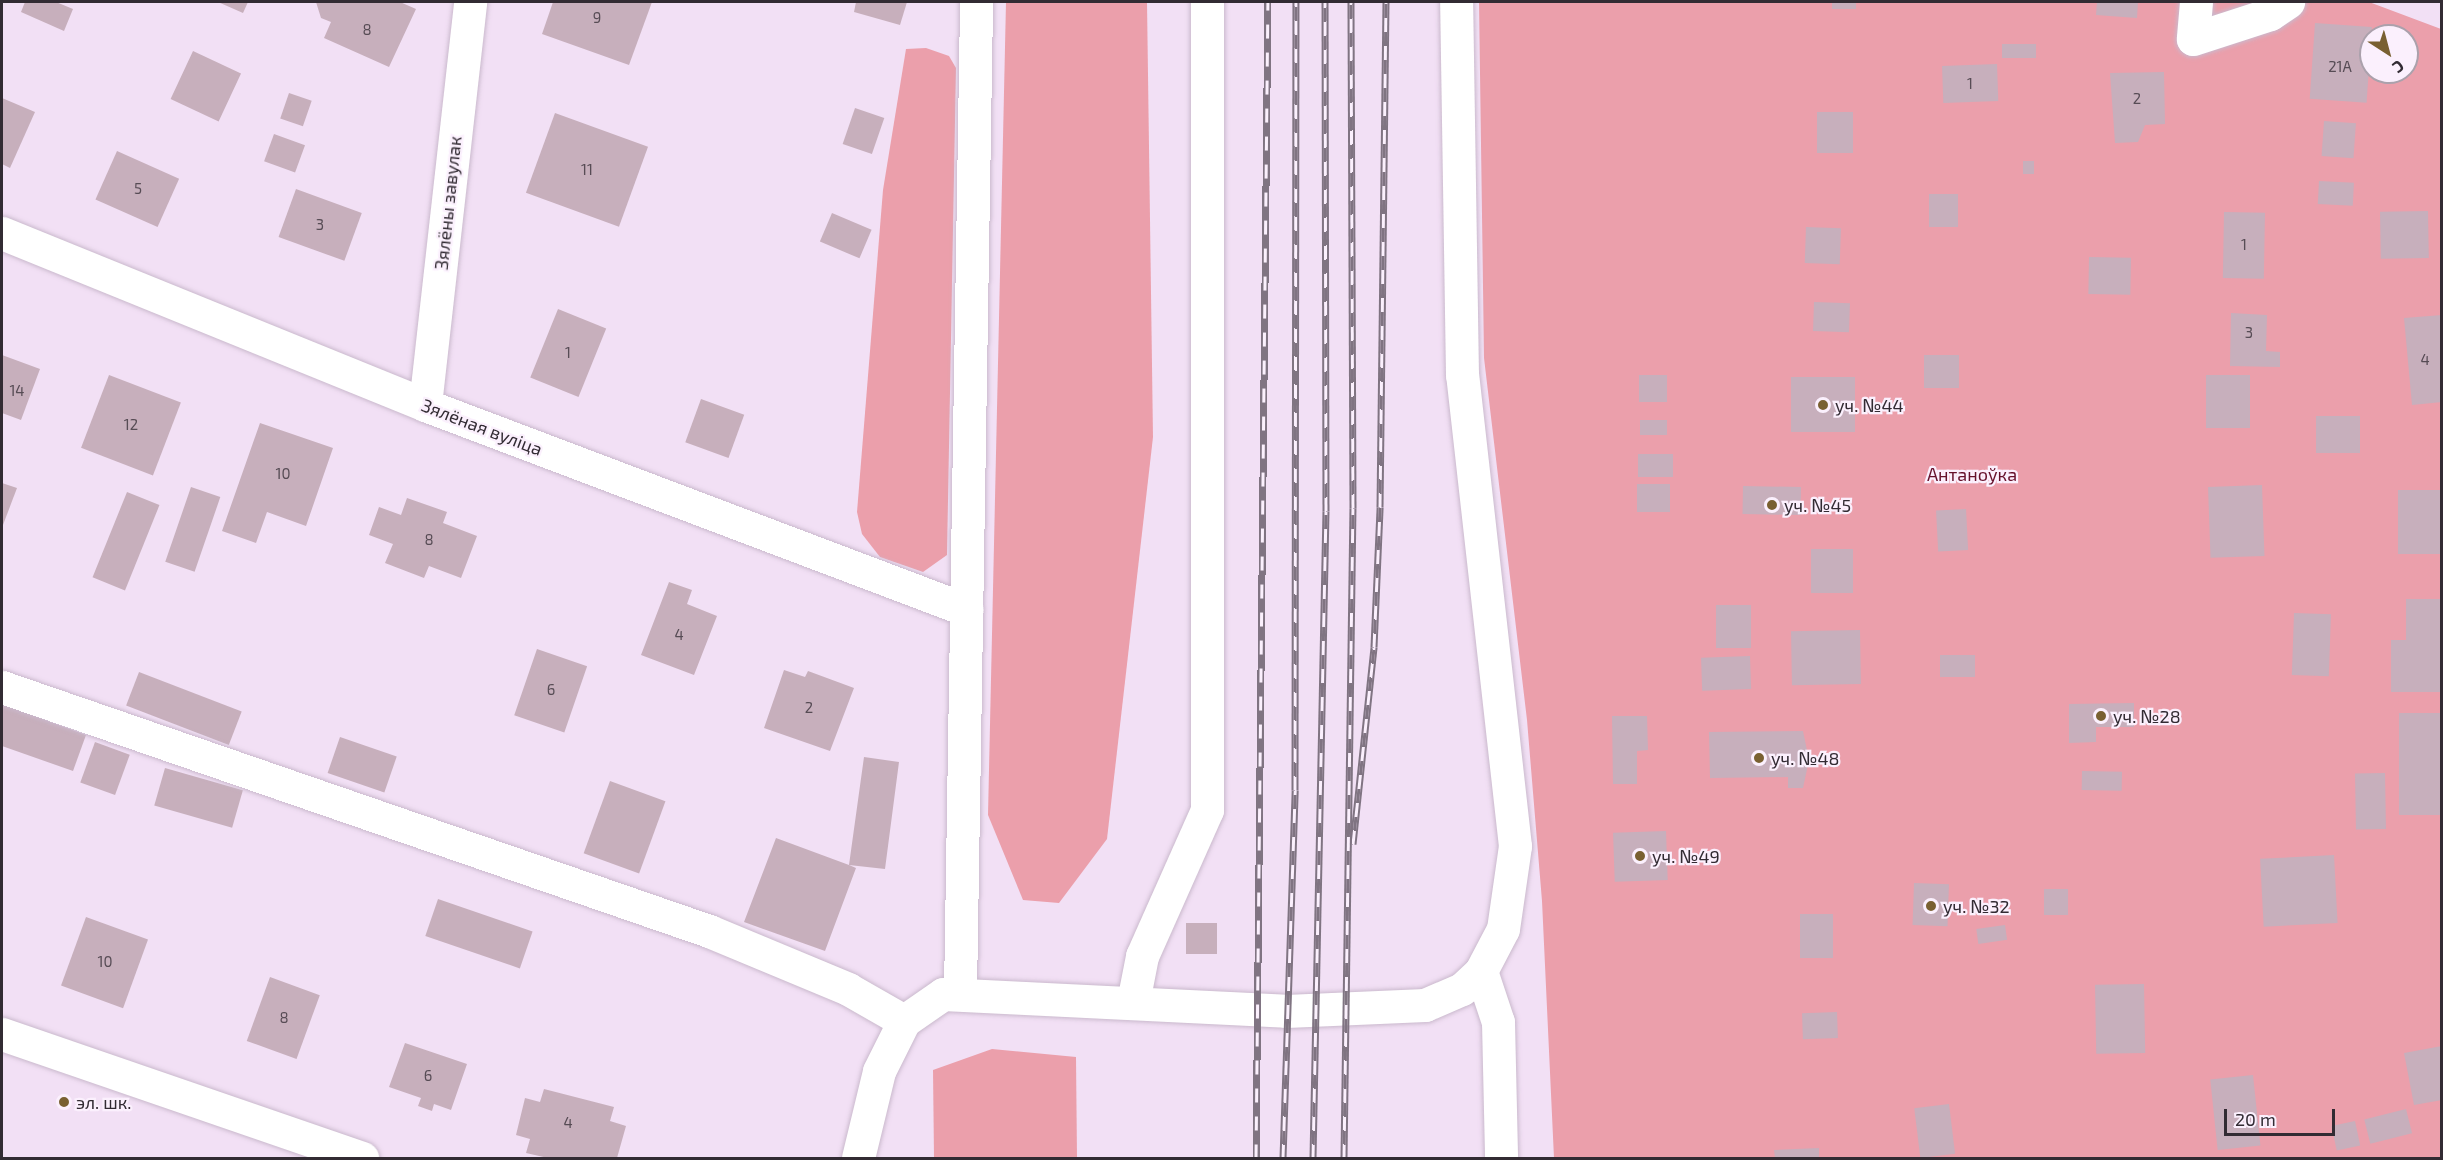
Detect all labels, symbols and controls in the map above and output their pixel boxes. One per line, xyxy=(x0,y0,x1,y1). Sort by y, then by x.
house number: 9 xyxy=(593,9,601,27)
house number: 8 xyxy=(362,21,372,39)
north arrow xyxy=(2359,24,2419,84)
text: С xyxy=(2389,57,2408,78)
house number: 21А xyxy=(2328,58,2352,76)
house number: 1 xyxy=(1967,75,1973,93)
house number: 2 xyxy=(2133,90,2141,108)
street label: Зялёны завулак xyxy=(430,135,466,271)
house number: 11 xyxy=(581,161,593,179)
house number: 5 xyxy=(134,180,142,198)
house number: 3 xyxy=(316,216,324,234)
house number: 1 xyxy=(2241,236,2247,254)
house number: 3 xyxy=(2245,324,2253,342)
house number: 1 xyxy=(565,344,571,362)
house number: 4 xyxy=(2420,351,2430,369)
house number: 14 xyxy=(9,382,25,400)
street label: Зялёная вуліца xyxy=(418,394,546,460)
place label: уч. №44 xyxy=(1835,394,1904,416)
marker: уч. №44 xyxy=(1816,398,1830,412)
house number: 12 xyxy=(124,416,138,434)
park label: Антаноўка xyxy=(1927,463,2017,485)
house number: 10 xyxy=(275,465,291,483)
place label: уч. №45 xyxy=(1784,494,1851,516)
marker: уч. №45 xyxy=(1765,498,1779,512)
house number: 8 xyxy=(424,531,434,549)
house number: 4 xyxy=(674,626,684,644)
house number: 6 xyxy=(547,681,555,699)
house number: 2 xyxy=(805,699,813,717)
place label: уч. №28 xyxy=(2113,705,2181,727)
marker: уч. №28 xyxy=(2094,709,2108,723)
place label: уч. №48 xyxy=(1771,747,1840,769)
marker: уч. №48 xyxy=(1752,751,1766,765)
place label: уч. №49 xyxy=(1652,845,1720,867)
marker: уч. №49 xyxy=(1633,849,1647,863)
place label: уч. №32 xyxy=(1943,895,2010,917)
marker: уч. №32 xyxy=(1924,899,1938,913)
house number: 10 xyxy=(97,953,113,971)
house number: 8 xyxy=(279,1009,289,1027)
house number: 6 xyxy=(424,1067,432,1085)
place label: эл. шк. xyxy=(76,1091,131,1113)
marker: эл. шк. xyxy=(57,1095,71,1109)
scale bar xyxy=(2227,1097,2338,1135)
text: 20 m xyxy=(2235,1108,2276,1130)
house number: 4 xyxy=(563,1114,573,1132)

